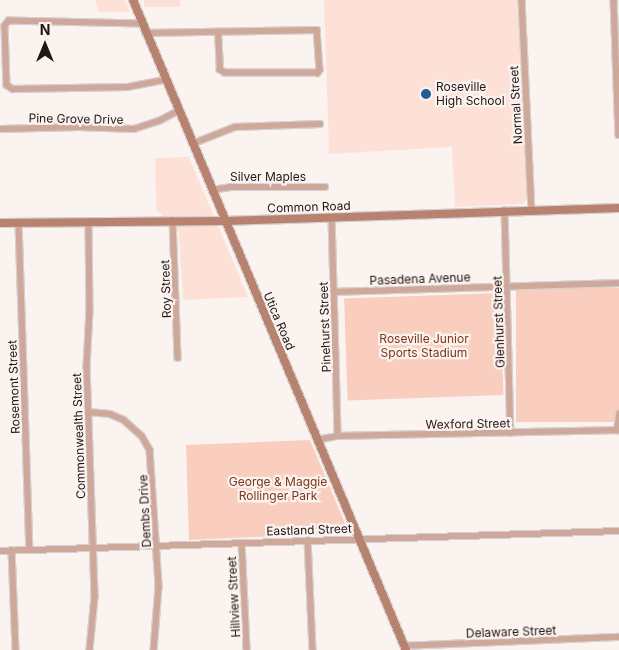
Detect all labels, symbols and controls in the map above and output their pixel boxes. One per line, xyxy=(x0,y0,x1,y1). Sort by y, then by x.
north arrow xyxy=(20,20,70,70)
text: N xyxy=(40,21,50,38)
street label: Normal Street xyxy=(507,66,525,144)
place label: Roseville High School xyxy=(436,80,505,108)
marker: Roseville High School xyxy=(420,88,432,100)
street label: Pine Grove Drive xyxy=(28,111,124,127)
street label: Silver Maples xyxy=(230,170,306,184)
street label: Common Road xyxy=(267,198,351,216)
street label: Roy Street xyxy=(158,260,174,318)
street label: Pasadena Avenue xyxy=(369,270,471,288)
street label: Glenhurst Street xyxy=(490,276,508,368)
street label: Pinehurst Street xyxy=(316,281,334,373)
street label: Utica Road xyxy=(260,290,298,352)
park label: Roseville Junior Sports Stadium xyxy=(379,332,469,360)
street label: Rosemont Street xyxy=(5,340,23,434)
street label: Commonwealth Street xyxy=(70,373,88,499)
street label: Wexford Street xyxy=(425,416,511,432)
street label: Dembs Drive xyxy=(136,474,154,548)
park label: George & Maggie Rollinger Park xyxy=(229,475,327,503)
street label: Eastland Street xyxy=(266,521,352,539)
street label: Hillview Street xyxy=(225,556,243,638)
street label: Delaware Street xyxy=(466,623,556,641)

